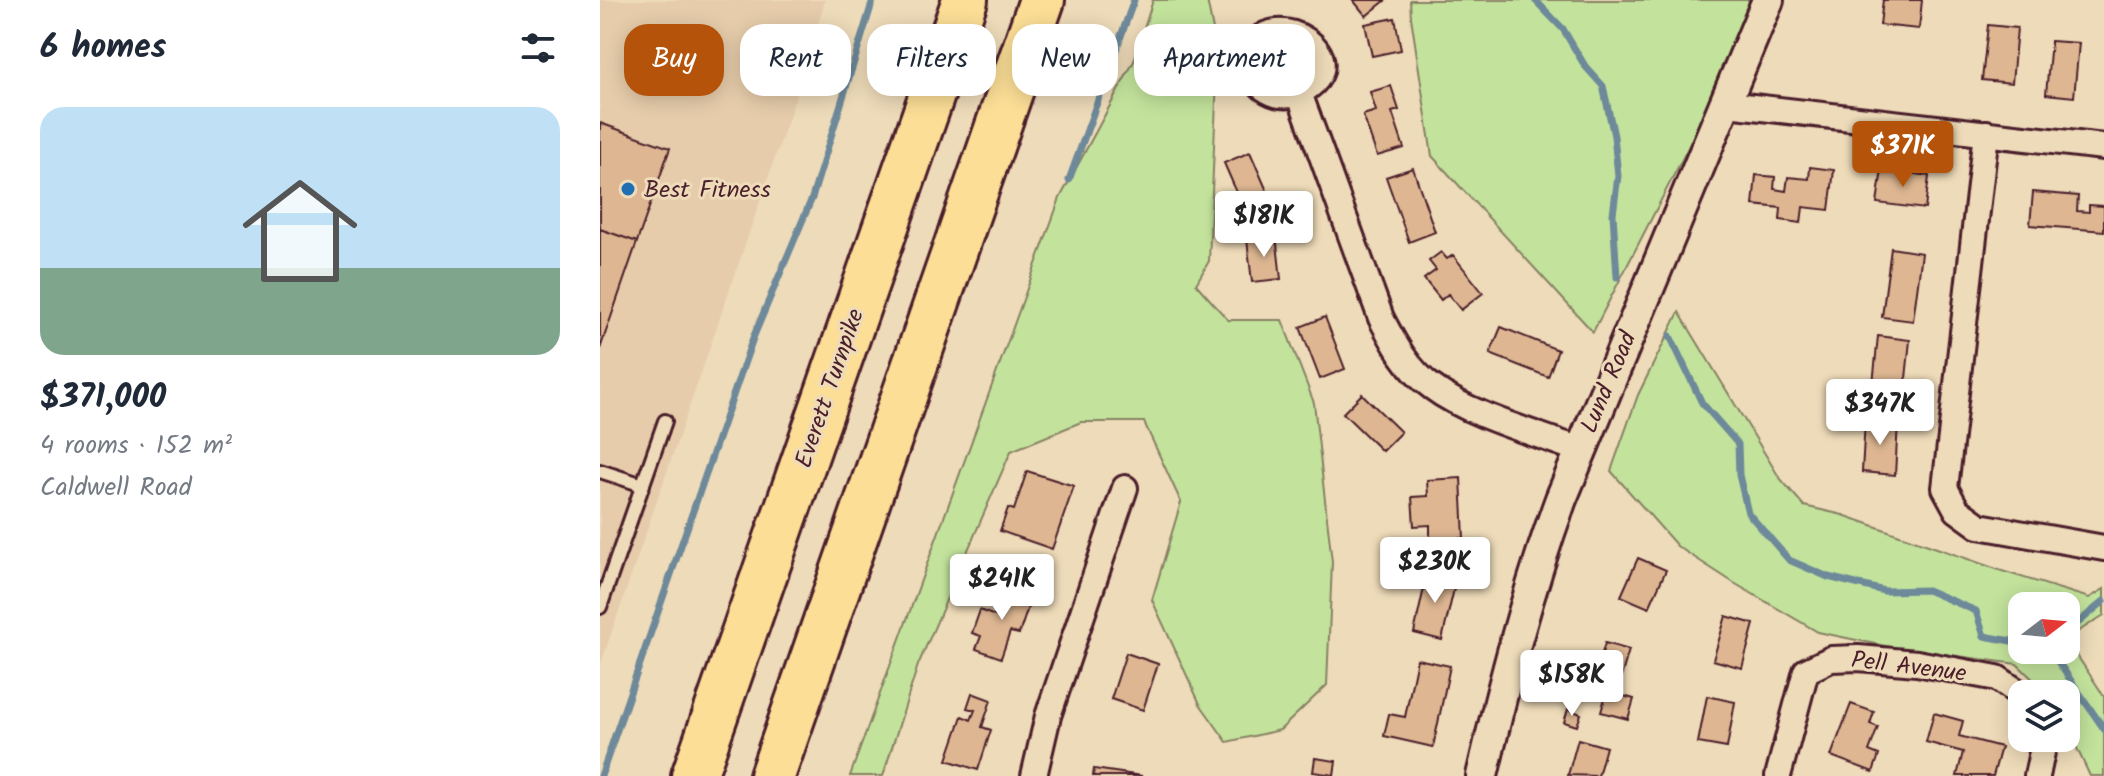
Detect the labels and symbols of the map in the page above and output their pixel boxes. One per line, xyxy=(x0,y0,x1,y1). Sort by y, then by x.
pin: $371K xyxy=(1847,121,1959,189)
place label: Best Fitness xyxy=(644,171,771,210)
marker: Best Fitness xyxy=(619,180,637,198)
pin: $181K xyxy=(1208,191,1320,259)
street label: Everett Turnpike xyxy=(785,303,876,473)
street label: Lund Road xyxy=(1570,325,1649,440)
pin: $347K xyxy=(1824,379,1936,447)
pin: $230K xyxy=(1379,537,1491,605)
pin: $241K xyxy=(946,554,1058,622)
north arrow xyxy=(2008,592,2080,664)
street label: Pell Avenue xyxy=(1849,641,1969,694)
pin: $158K xyxy=(1516,650,1628,718)

